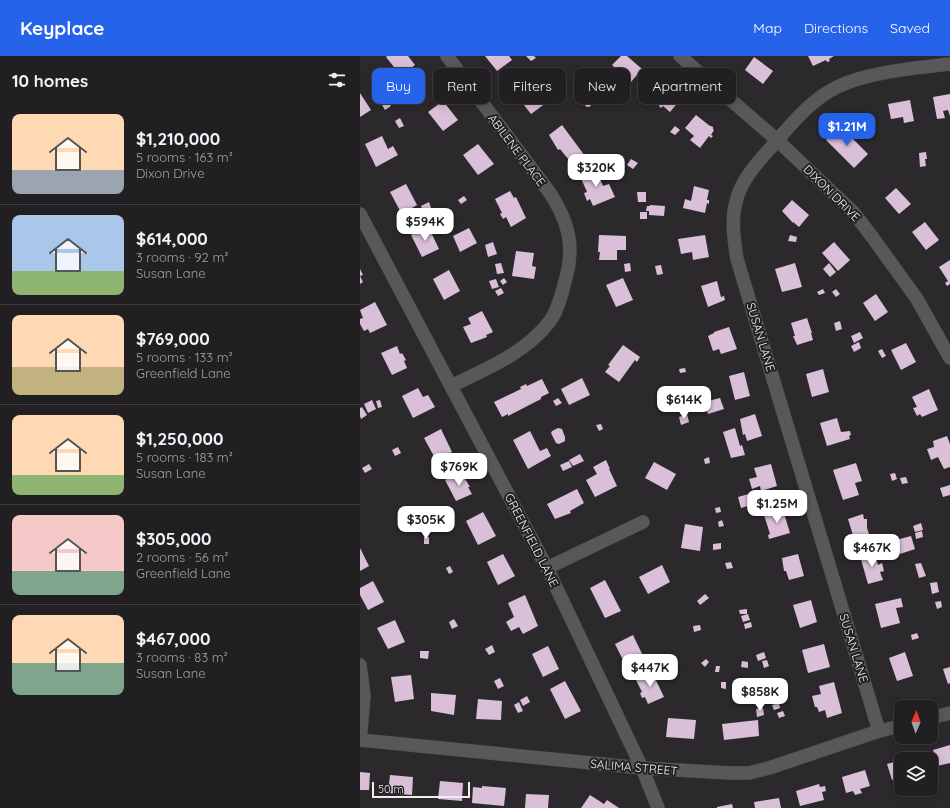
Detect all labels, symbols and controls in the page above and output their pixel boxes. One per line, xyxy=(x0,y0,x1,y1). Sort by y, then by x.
text: Keyplace xyxy=(20,16,104,40)
text: Map xyxy=(753,19,782,37)
text: Directions xyxy=(804,19,868,37)
text: Saved xyxy=(890,19,930,37)
chip: Buy xyxy=(372,68,425,104)
chip: Rent xyxy=(433,68,491,104)
chip: Filters xyxy=(499,68,566,104)
chip: New xyxy=(574,68,630,104)
chip: Apartment xyxy=(638,68,736,104)
icon: filters xyxy=(326,69,348,91)
text: 10 homes xyxy=(12,70,88,91)
street label: ABILENE PLACE xyxy=(485,111,549,189)
pin: $1.21M xyxy=(814,113,880,147)
text: $1.21M xyxy=(827,118,867,134)
text: $1,210,000 xyxy=(136,128,220,149)
icon: home xyxy=(44,130,92,178)
text: 5 rooms · 163 m² xyxy=(136,149,233,165)
pin: $320K xyxy=(568,154,624,188)
text: $320K xyxy=(577,159,615,175)
street label: DIXON DRIVE xyxy=(800,161,864,225)
text: Dixon Drive xyxy=(136,165,204,181)
pin: $594K xyxy=(397,208,453,242)
text: $594K xyxy=(406,213,444,229)
text: $614,000 xyxy=(136,228,208,249)
icon: home xyxy=(44,231,92,279)
text: 3 rooms · 92 m² xyxy=(136,249,228,265)
text: Susan Lane xyxy=(136,265,206,281)
street label: SUSAN LANE xyxy=(743,301,779,374)
text: $769,000 xyxy=(136,328,210,349)
icon: home xyxy=(44,331,92,379)
text: 5 rooms · 133 m² xyxy=(136,349,233,365)
text: Greenfield Lane xyxy=(136,365,231,381)
pin: $614K xyxy=(656,386,712,420)
text: $614K xyxy=(666,391,702,407)
text: $1,250,000 xyxy=(136,428,223,449)
icon: home xyxy=(44,431,92,479)
text: 5 rooms · 183 m² xyxy=(136,449,233,465)
pin: $769K xyxy=(431,453,487,487)
text: $769K xyxy=(440,458,478,474)
text: Susan Lane xyxy=(136,465,206,481)
pin: $1.25M xyxy=(744,490,810,524)
street label: GREENFIELD LANE xyxy=(502,491,562,590)
text: $1.25M xyxy=(756,495,798,511)
pin: $305K xyxy=(398,506,454,540)
text: $305K xyxy=(407,511,445,527)
text: $305,000 xyxy=(136,528,212,549)
icon: home xyxy=(44,531,92,579)
pin: $467K xyxy=(844,534,900,568)
text: $467K xyxy=(853,539,891,555)
text: 2 rooms · 56 m² xyxy=(136,549,228,565)
text: Greenfield Lane xyxy=(136,565,231,581)
street label: SUSAN LANE xyxy=(836,612,872,685)
text: $467,000 xyxy=(136,628,210,649)
icon: home xyxy=(44,631,92,679)
text: 3 rooms · 83 m² xyxy=(136,649,228,665)
pin: $447K xyxy=(622,654,678,688)
text: $447K xyxy=(631,659,669,675)
text: Susan Lane xyxy=(136,665,206,681)
pin: $858K xyxy=(732,678,788,712)
text: $858K xyxy=(741,683,779,699)
north arrow xyxy=(894,700,938,744)
map controls xyxy=(894,700,938,796)
button: layers xyxy=(894,752,938,796)
street label: SALIMA STREET xyxy=(590,756,678,778)
scale bar xyxy=(372,780,470,799)
text: 50 m xyxy=(378,782,404,796)

